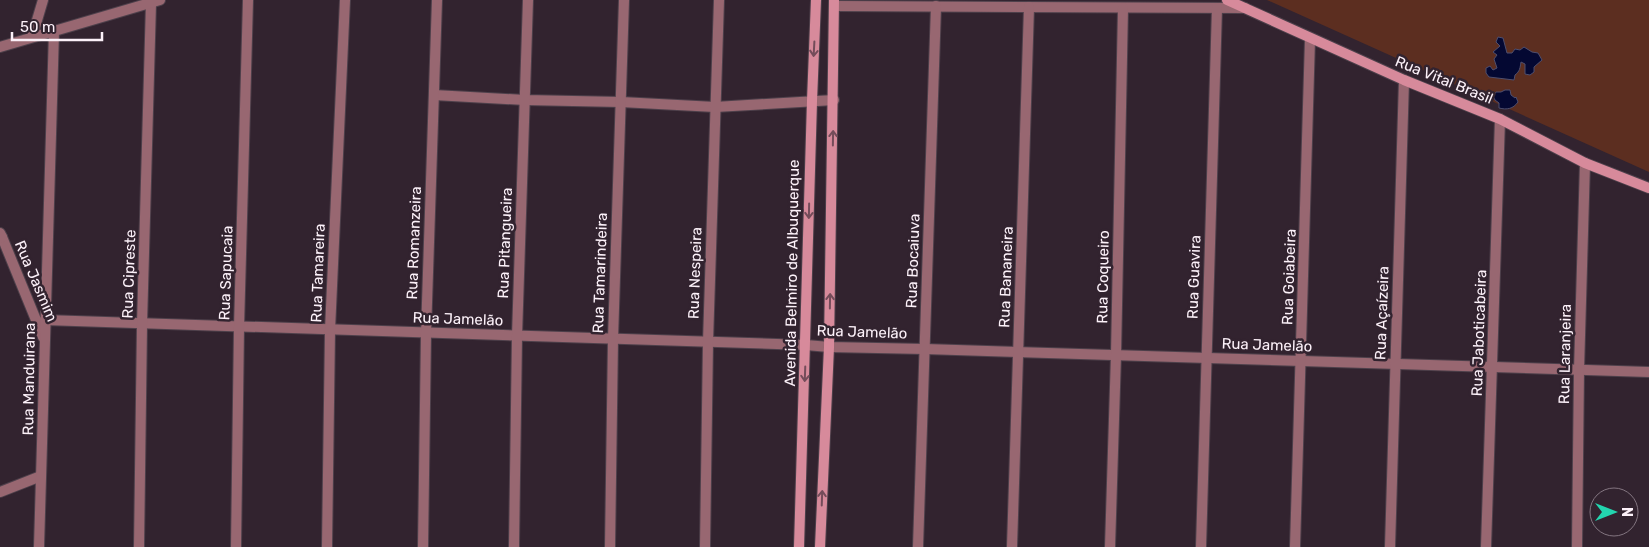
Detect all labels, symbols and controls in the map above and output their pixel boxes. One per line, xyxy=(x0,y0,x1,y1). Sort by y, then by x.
scale bar xyxy=(12,10,102,42)
text: 50 m xyxy=(20,18,55,36)
one-way arrow xyxy=(810,40,819,56)
street label: Rua Vital Brasil xyxy=(1392,52,1496,108)
one-way arrow xyxy=(828,131,838,147)
street label: Avenida Belmiro de Albuquerque xyxy=(781,159,803,387)
street label: Rua Romanzeira xyxy=(403,186,425,300)
street label: Rua Pitangueira xyxy=(494,187,516,299)
one-way arrow xyxy=(804,202,814,219)
street label: Rua Tamarindeira xyxy=(589,212,611,334)
street label: Rua Bocaiuva xyxy=(902,213,924,309)
street label: Rua Tamareira xyxy=(307,223,329,323)
street label: Rua Sapucaia xyxy=(215,225,237,321)
street label: Rua Bananeira xyxy=(995,226,1017,328)
street label: Rua Nespeira xyxy=(684,227,706,319)
street label: Rua Cipreste xyxy=(118,229,140,319)
street label: Rua Goiabeira xyxy=(1278,229,1300,325)
street label: Rua Coqueiro xyxy=(1093,230,1113,324)
street label: Rua Guavira xyxy=(1184,235,1204,319)
street label: Rua Jasmim xyxy=(11,238,61,324)
street label: Rua Açaízeira xyxy=(1371,266,1393,360)
street label: Rua Jaboticabeira xyxy=(1468,269,1490,397)
one-way arrow xyxy=(825,293,834,309)
street label: Rua Laranjeira xyxy=(1555,304,1575,404)
street label: Rua Jamelão xyxy=(412,308,504,330)
street label: Rua Jamelão xyxy=(816,321,908,343)
street label: Rua Manduirana xyxy=(19,322,39,436)
street label: Rua Jamelão xyxy=(1221,334,1313,356)
one-way arrow xyxy=(800,365,810,381)
north arrow xyxy=(1589,487,1639,537)
one-way arrow xyxy=(818,491,827,507)
text: N xyxy=(1618,507,1635,517)

